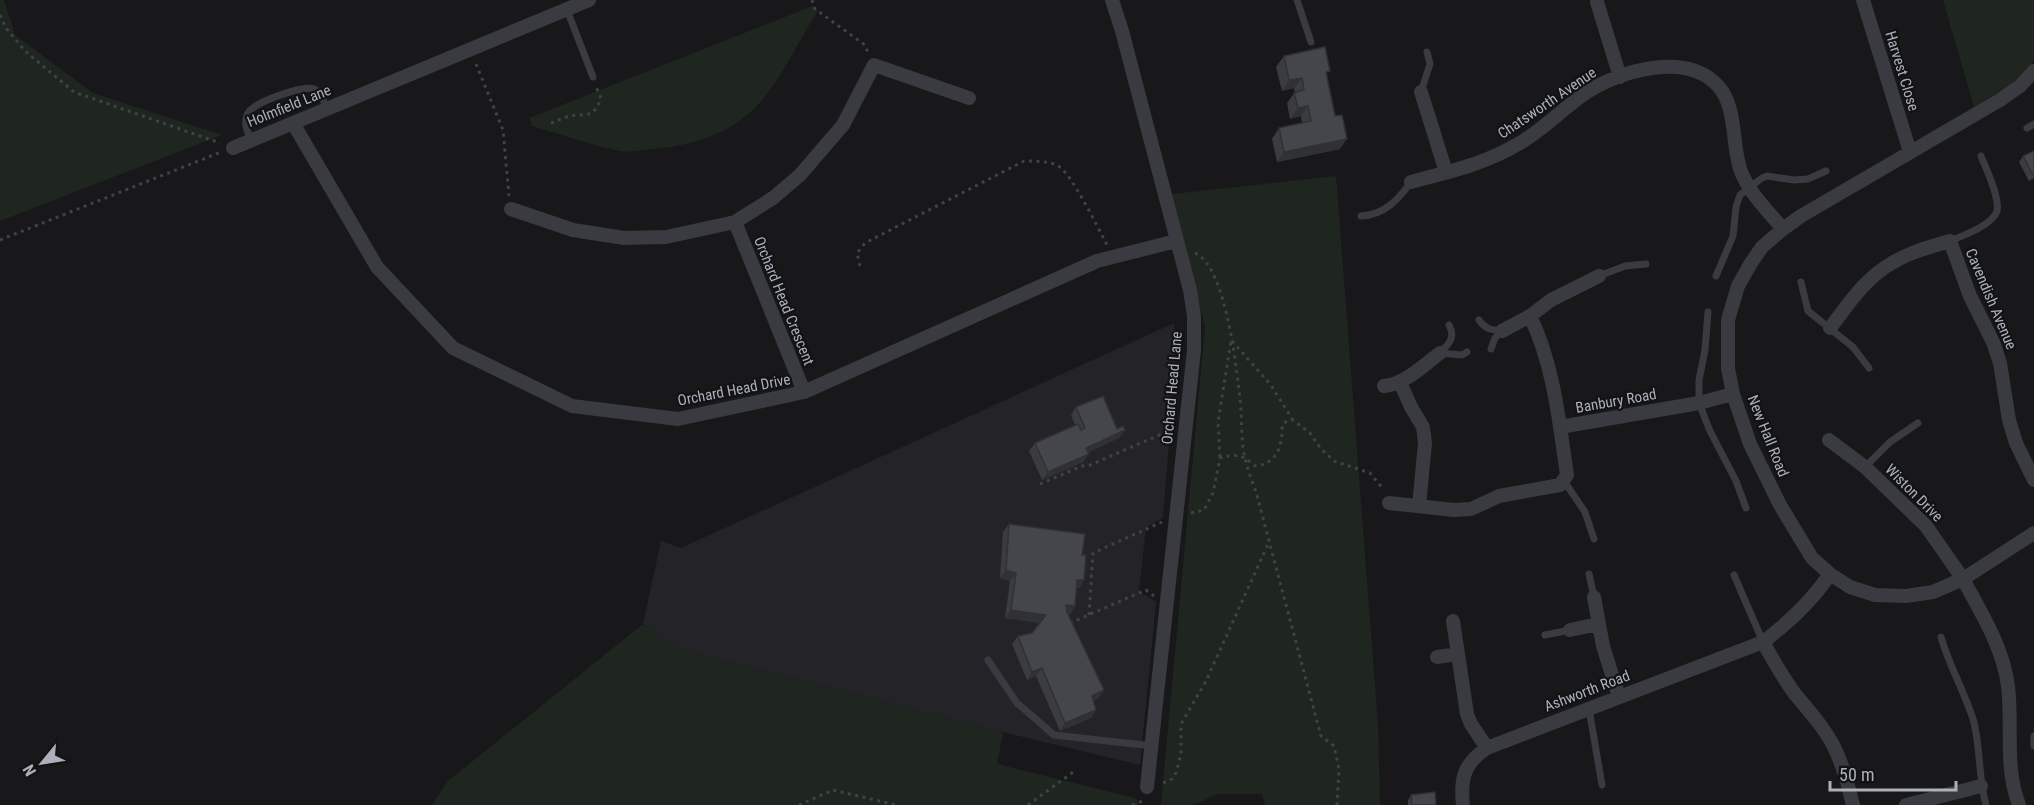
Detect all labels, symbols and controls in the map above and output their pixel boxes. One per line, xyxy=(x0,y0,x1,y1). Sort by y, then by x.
street label: Harvest Close xyxy=(1881,29,1923,113)
street label: Chatsworth Avenue xyxy=(1494,63,1600,143)
street label: Holmfield Lane xyxy=(244,81,334,131)
street label: Orchard Head Crescent xyxy=(750,234,818,368)
street label: Cavendish Avenue xyxy=(1962,246,2020,352)
street label: Orchard Head Lane xyxy=(1158,331,1186,445)
street label: Orchard Head Drive xyxy=(676,370,792,410)
street label: Banbury Road xyxy=(1574,385,1658,417)
street label: New Hall Road xyxy=(1743,393,1793,479)
street label: Wiston Drive xyxy=(1881,460,1947,526)
street label: Ashworth Road xyxy=(1542,666,1632,716)
north arrow xyxy=(12,733,72,793)
scale bar xyxy=(1830,754,1956,792)
text: N xyxy=(19,761,40,779)
text: 50 m xyxy=(1839,764,1874,785)

